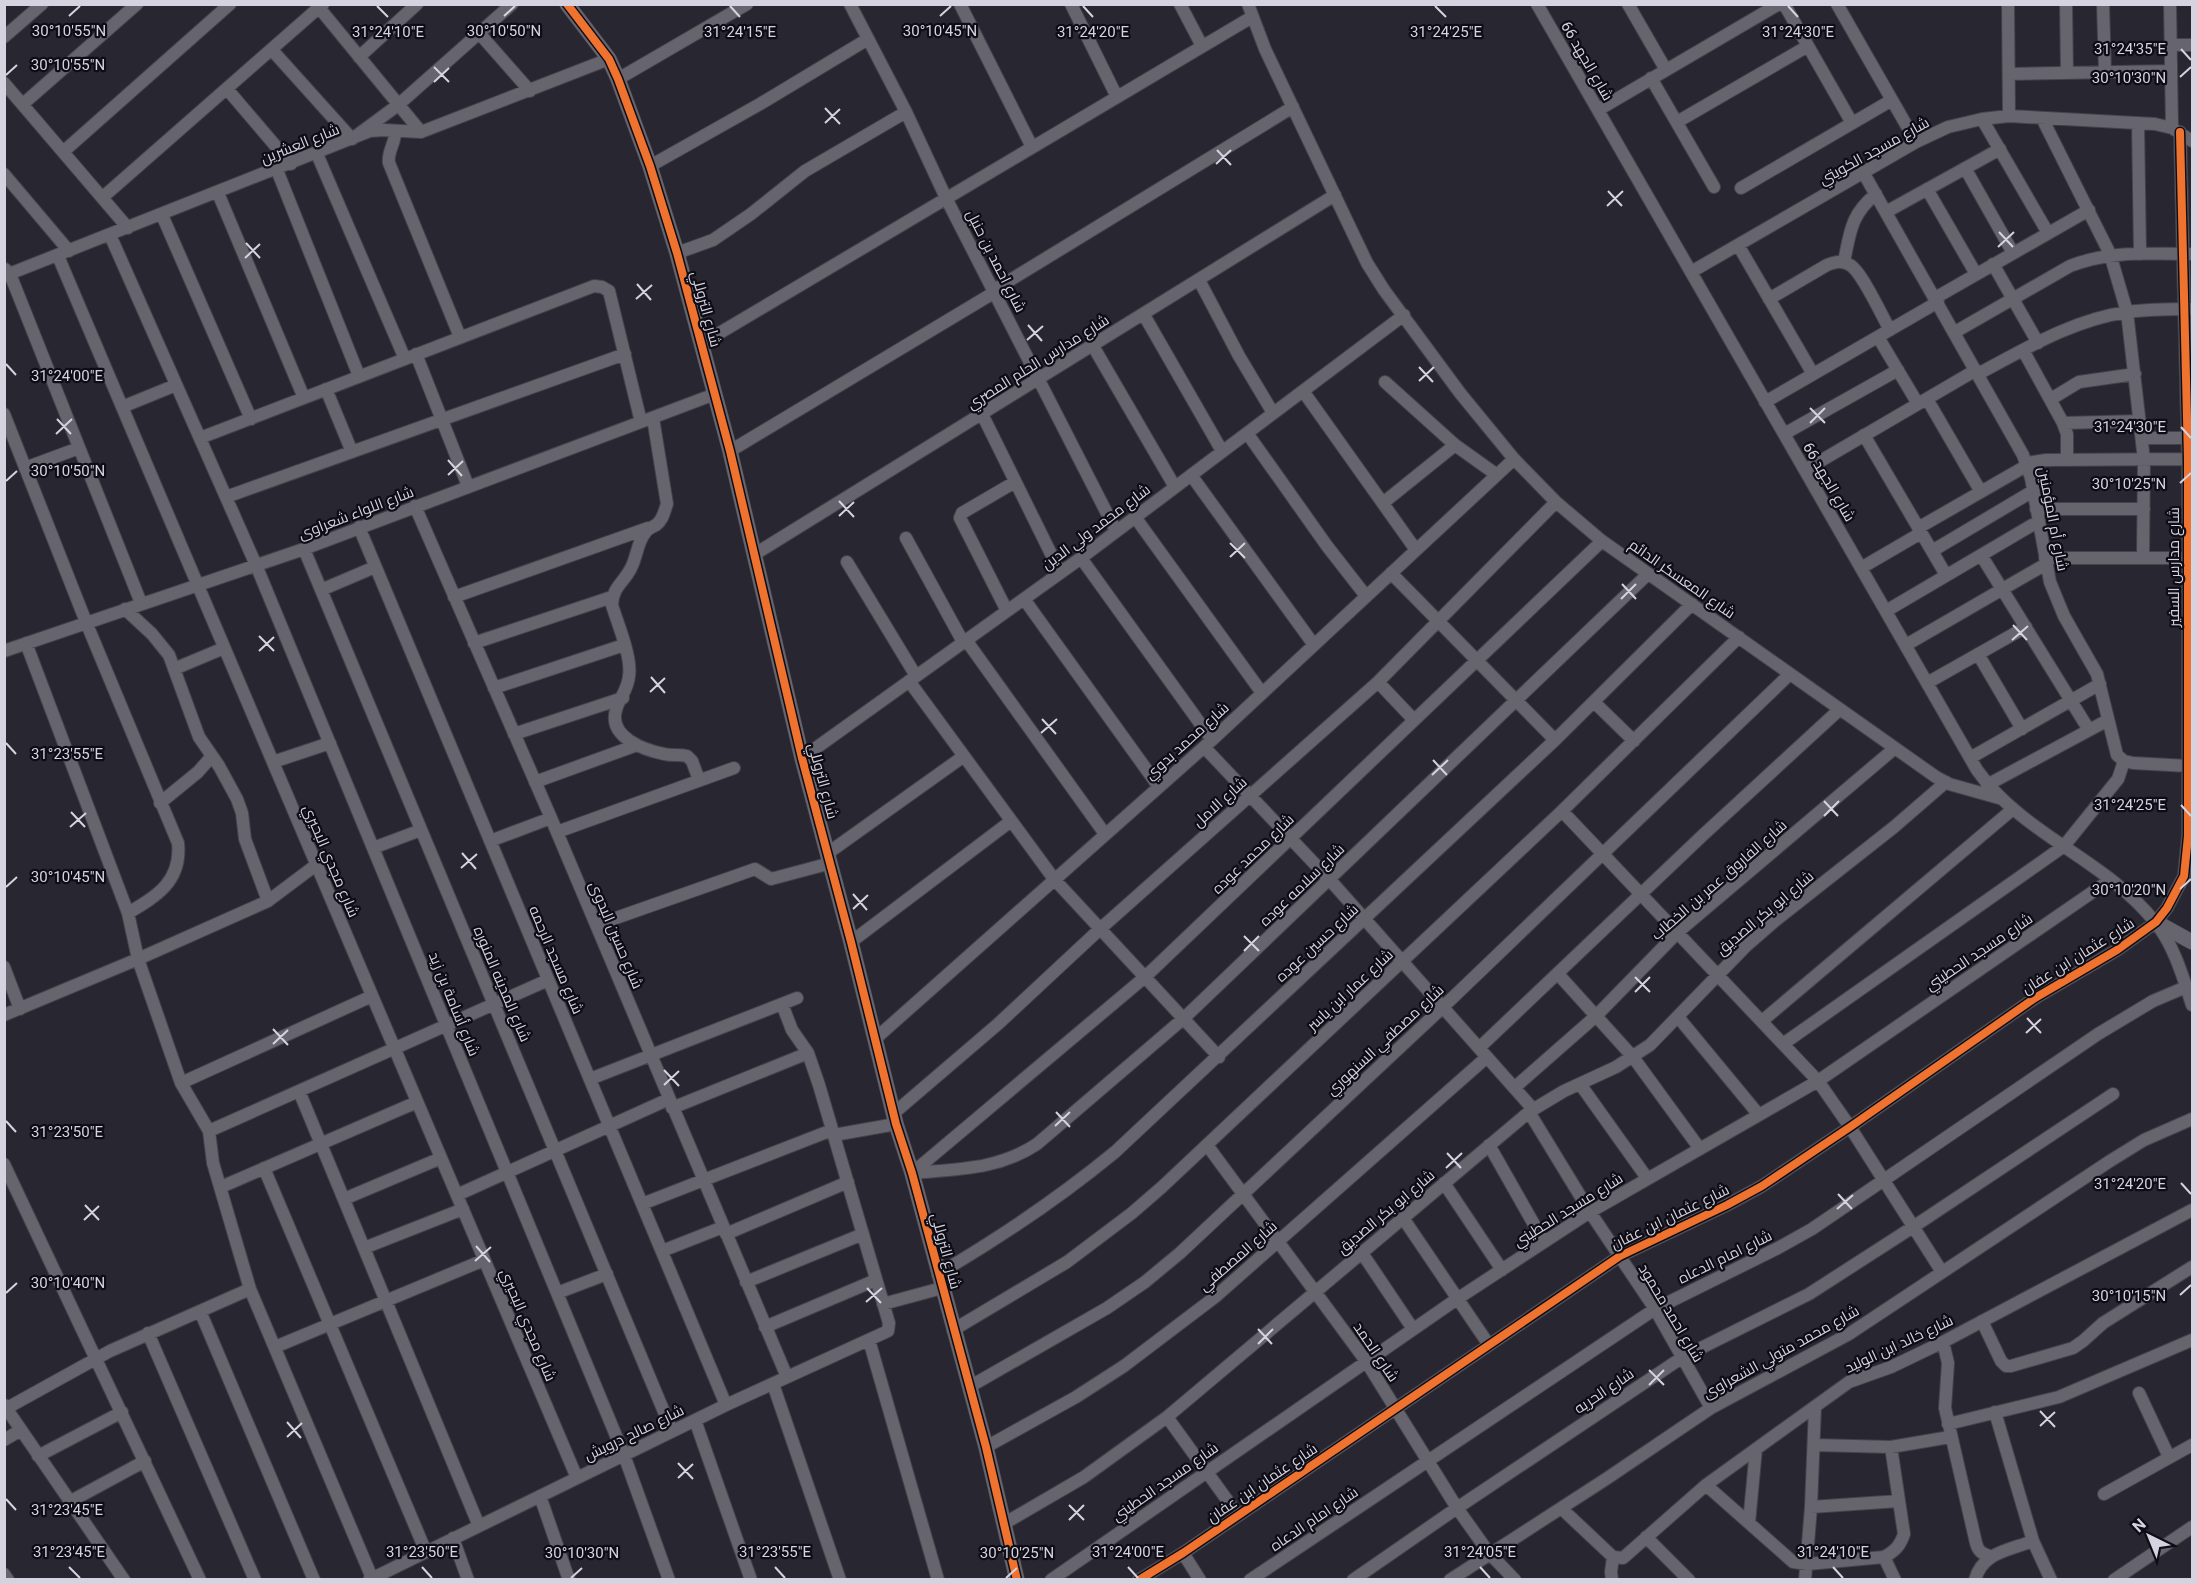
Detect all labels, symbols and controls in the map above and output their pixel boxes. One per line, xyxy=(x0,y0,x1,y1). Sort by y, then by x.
street label: شارع الجهد 66 xyxy=(1555,18,1617,105)
text: 30°10'55"N xyxy=(32,22,106,40)
text: 30°10'50"N xyxy=(467,22,541,40)
text: 30°10'45"N xyxy=(903,22,977,40)
text: 31°24'10"E xyxy=(352,23,425,41)
text: 31°24'15"E xyxy=(704,23,777,41)
text: 31°24'20"E xyxy=(1057,23,1130,41)
text: 31°24'25"E xyxy=(1410,23,1483,41)
text: 31°24'30"E xyxy=(1762,23,1835,41)
text: 31°24'35"E xyxy=(2094,40,2167,58)
text: 30°10'55"N xyxy=(31,56,105,74)
text: 30°10'30"N xyxy=(2092,69,2166,87)
street label: شارع مسجد الكويتي xyxy=(1816,113,1934,191)
street label: شارع العشرين xyxy=(258,120,343,170)
street label: شارع احمد بن حنبل xyxy=(961,207,1030,316)
street label: شارع التروللي xyxy=(684,269,725,350)
street label: شارع مدارس الحلم المصري xyxy=(964,311,1114,416)
text: 31°24'00"E xyxy=(31,367,104,385)
text: 31°24'30"E xyxy=(2094,418,2167,436)
street label: شارع الجهد 66 xyxy=(1797,439,1859,526)
text: 30°10'50"N xyxy=(31,462,105,480)
street label: شارع أم المؤمنين xyxy=(2032,465,2073,573)
text: 30°10'25"N xyxy=(2092,475,2166,493)
street label: شارع محمد ولي الدين xyxy=(1038,480,1156,576)
street label: شارع اللواء شعراوى xyxy=(296,483,417,545)
street label: شارع مدارس السفير xyxy=(2165,507,2185,628)
street label: شارع المعسكر الدائم xyxy=(1624,536,1739,624)
street label: شارع محمد بدوي xyxy=(1141,699,1235,786)
street label: شارع التروللي xyxy=(801,741,842,822)
text: 31°23'55"E xyxy=(31,745,104,763)
street label: شارع الامل xyxy=(1189,773,1252,832)
text: 31°24'25"E xyxy=(2094,796,2167,814)
street label: شارع مجدي البحيري xyxy=(296,802,363,921)
street label: شارع محمد عوده xyxy=(1208,810,1299,899)
street label: شارع الفاروق عمر بن الخطاب xyxy=(1647,816,1792,945)
street label: شارع سلامه عوده xyxy=(1256,840,1350,931)
street label: شارع ابو بكر الصديق xyxy=(1713,867,1819,961)
text: 30°10'45"N xyxy=(31,868,105,886)
street label: شارع حسين البدوى xyxy=(583,879,647,992)
text: 30°10'20"N xyxy=(2092,881,2166,899)
street label: شارع حسين عوده xyxy=(1272,900,1363,987)
street label: شارع مسجد الرحمه xyxy=(523,903,587,1018)
street label: شارع مسجد الحطيني xyxy=(1922,909,2038,997)
street label: شارع عثمان ابن عفان xyxy=(2018,914,2139,1000)
street label: شارع المدينه المنوره xyxy=(468,923,535,1045)
street label: شارع عمار ابن ياسر xyxy=(1302,945,1398,1037)
street label: شارع أسامة بن زيد xyxy=(423,949,484,1060)
street label: شارع مصطفي السنهوري xyxy=(1322,981,1450,1101)
text: 31°23'50"E xyxy=(31,1123,104,1141)
street label: شارع ابو بكر الصديق xyxy=(1334,1166,1440,1260)
street label: شارع مسجد الحطيني xyxy=(1510,1169,1628,1253)
text: 31°24'20"E xyxy=(2094,1175,2167,1193)
street label: شارع عثمان ابن عفان xyxy=(1608,1181,1733,1255)
street label: شارع التروللي xyxy=(924,1211,965,1292)
street label: شارع المصطفي xyxy=(1195,1217,1283,1297)
street label: شارع امام الدعاه xyxy=(1675,1227,1776,1289)
street label: شارع احمد محمود xyxy=(1633,1260,1707,1367)
street label: شارع مجدي البحيري xyxy=(493,1266,560,1385)
text: 30°10'40"N xyxy=(31,1274,105,1292)
text: 30°10'15"N xyxy=(2092,1287,2166,1305)
street label: شارع محمد متولي الشعراوى xyxy=(1700,1302,1864,1405)
street label: شارع خالد ابن الوليد xyxy=(1842,1311,1957,1379)
street label: شارع الحمد xyxy=(1348,1319,1403,1386)
street label: شارع الحريه xyxy=(1571,1364,1638,1419)
street label: شارع صالح درويش xyxy=(581,1401,688,1467)
street label: شارع مسجد الحطيني xyxy=(1108,1439,1223,1528)
street label: شارع عثمان ابن عفان xyxy=(1203,1439,1322,1528)
street label: شارع امام الدعاه xyxy=(1267,1483,1363,1557)
text: 31°23'45"E xyxy=(31,1501,104,1519)
north arrow xyxy=(2119,1506,2179,1566)
text: N xyxy=(2129,1515,2150,1536)
text: 31°23'45"E xyxy=(33,1543,106,1561)
text: 31°23'50"E xyxy=(386,1543,459,1561)
text: 31°23'55"E xyxy=(739,1543,812,1561)
text: 31°24'00"E xyxy=(1092,1543,1165,1561)
text: 31°24'05"E xyxy=(1444,1543,1517,1561)
text: 31°24'10"E xyxy=(1797,1543,1870,1561)
text: 30°10'30"N xyxy=(545,1544,619,1562)
text: 30°10'25"N xyxy=(980,1544,1054,1562)

